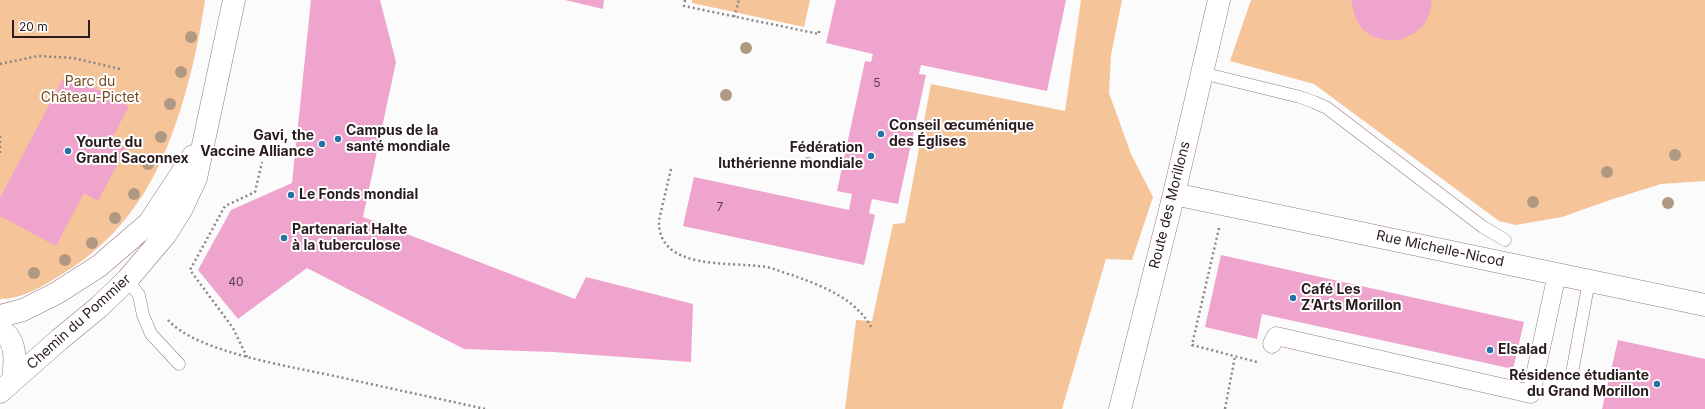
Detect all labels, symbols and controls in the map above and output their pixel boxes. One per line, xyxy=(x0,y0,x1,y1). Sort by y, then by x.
scale bar xyxy=(14,12,92,38)
text: 20 m xyxy=(19,19,48,34)
park label: Parc du Château-Pictet xyxy=(41,74,139,106)
house number: 5 xyxy=(873,76,881,90)
place label: Conseil œcuménique des Églises xyxy=(889,118,1034,150)
place label: Campus de la santé mondiale xyxy=(346,123,450,156)
place label: Gavi, the Vaccine Alliance xyxy=(200,128,314,160)
marker: Conseil œcuménique des Églises xyxy=(876,129,886,139)
marker: Campus de la santé mondiale xyxy=(333,134,343,144)
place label: Yourte du Grand Saconnex xyxy=(76,135,189,168)
marker: Gavi, the Vaccine Alliance xyxy=(317,139,327,149)
street label: Route des Morillons xyxy=(1146,139,1194,271)
place label: Fédération luthérienne mondiale xyxy=(718,140,863,172)
marker: Yourte du Grand Saconnex xyxy=(63,146,73,156)
marker: Fédération luthérienne mondiale xyxy=(866,151,876,161)
place label: Le Fonds mondial xyxy=(299,187,418,203)
marker: Le Fonds mondial xyxy=(286,190,296,200)
house number: 7 xyxy=(717,200,723,214)
place label: Partenariat Halte à la tuberculose xyxy=(292,222,407,254)
street label: Rue Michelle-Nicod xyxy=(1375,227,1505,271)
marker: Partenariat Halte à la tuberculose xyxy=(279,233,289,243)
street label: Chemin du Pommier xyxy=(24,271,134,373)
house number: 40 xyxy=(228,275,244,289)
place label: Café Les Z’Arts Morillon xyxy=(1301,282,1401,314)
marker: Café Les Z’Arts Morillon xyxy=(1288,293,1298,303)
place label: Elsalad xyxy=(1498,342,1547,358)
marker: Elsalad xyxy=(1485,345,1495,355)
place label: Résidence étudiante du Grand Morillon xyxy=(1509,368,1649,400)
marker: Résidence étudiante du Grand Morillon xyxy=(1652,379,1662,389)

